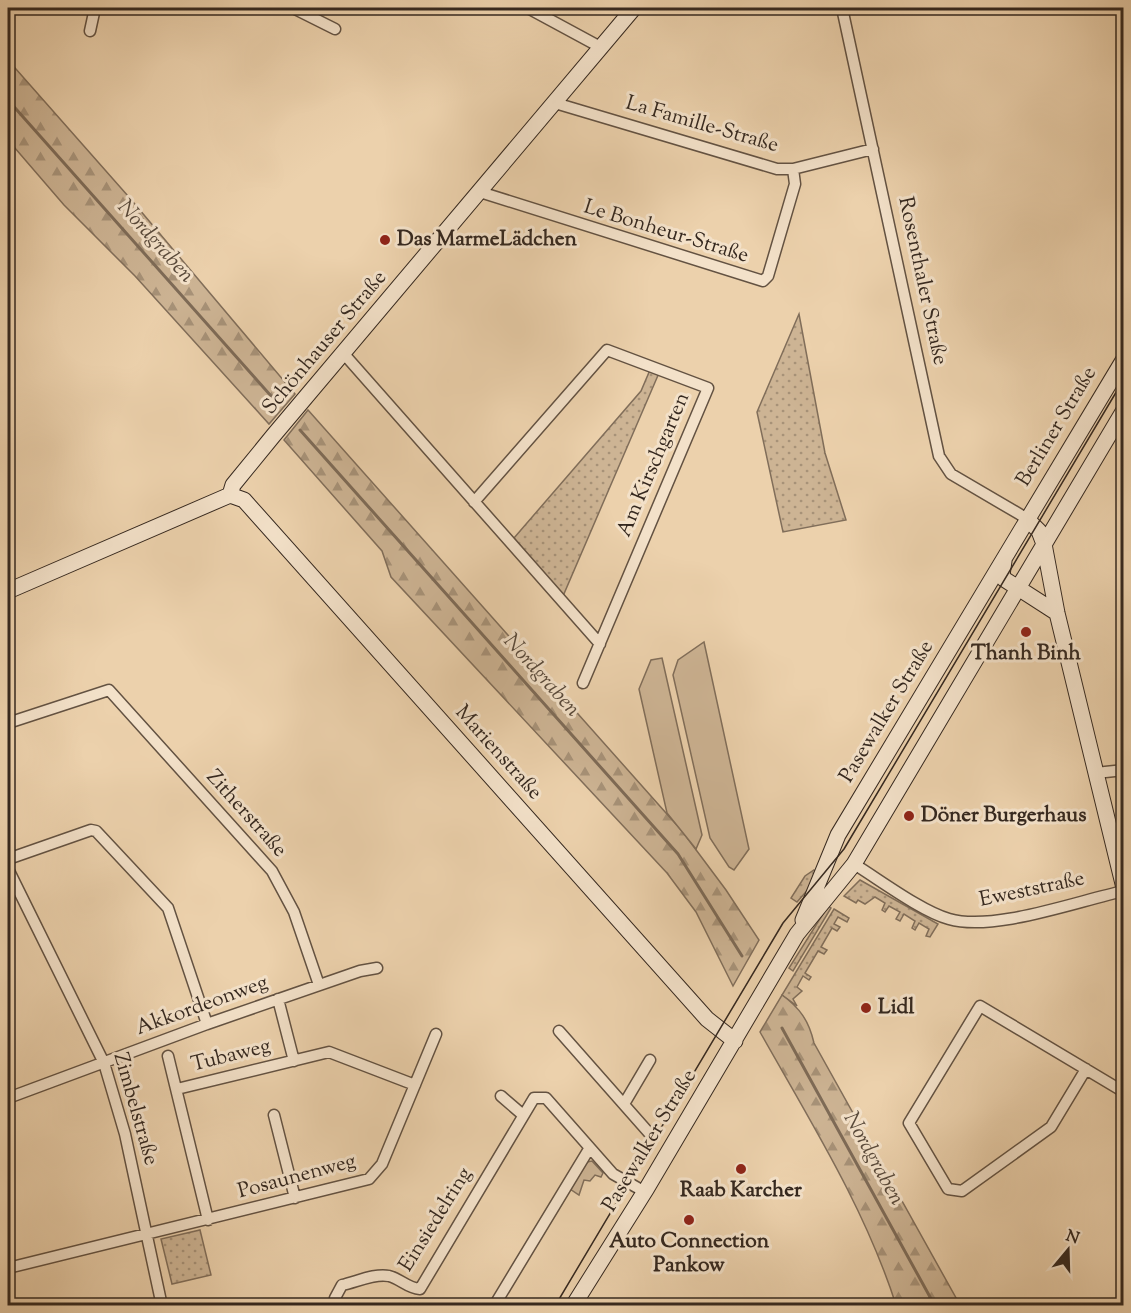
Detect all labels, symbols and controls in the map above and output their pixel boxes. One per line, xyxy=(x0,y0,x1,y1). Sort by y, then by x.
street label: La Famille-Straße xyxy=(622,89,782,161)
water label: Nordgraben xyxy=(109,193,201,291)
street label: Le Bonheur-Straße xyxy=(580,193,752,271)
street label: Rosenthaler Straße xyxy=(890,194,954,368)
place label: Das MarmeLädchen xyxy=(397,225,578,255)
marker: Das MarmeLädchen xyxy=(378,233,392,247)
street label: Schönhauser Straße xyxy=(256,264,394,422)
street label: Berliner Straße xyxy=(1009,361,1105,493)
street label: Am Kirschgarten xyxy=(610,388,698,542)
marker: Thanh Binh xyxy=(1019,625,1033,639)
water label: Nordgraben xyxy=(495,627,587,725)
street label: Pasewalker Straße xyxy=(833,635,941,789)
place label: Thanh Binh xyxy=(971,639,1082,669)
street label: Marienstraße xyxy=(447,699,549,807)
street label: Zitherstraße xyxy=(199,764,293,864)
place label: Döner Burgerhaus xyxy=(921,801,1086,831)
marker: Döner Burgerhaus xyxy=(902,809,916,823)
street label: Eweststraße xyxy=(977,864,1087,916)
street label: Akkordeonweg xyxy=(132,968,272,1044)
place label: Lidl xyxy=(878,993,914,1023)
marker: Lidl xyxy=(859,1001,873,1015)
street label: Tubaweg xyxy=(188,1032,274,1080)
street label: Zimbelstraße xyxy=(105,1049,165,1169)
street label: Pasewalker Straße xyxy=(596,1064,704,1218)
water label: Nordgraben xyxy=(834,1107,912,1212)
street label: Posaunenweg xyxy=(235,1147,359,1207)
street label: Einsiedelring xyxy=(392,1162,480,1278)
marker: Raab Karcher xyxy=(734,1162,748,1176)
place label: Raab Karcher xyxy=(680,1176,802,1206)
marker: Auto Connection Pankow xyxy=(682,1213,696,1227)
north arrow xyxy=(1038,1220,1098,1280)
text: N xyxy=(1062,1225,1082,1251)
place label: Auto Connection Pankow xyxy=(609,1227,770,1281)

